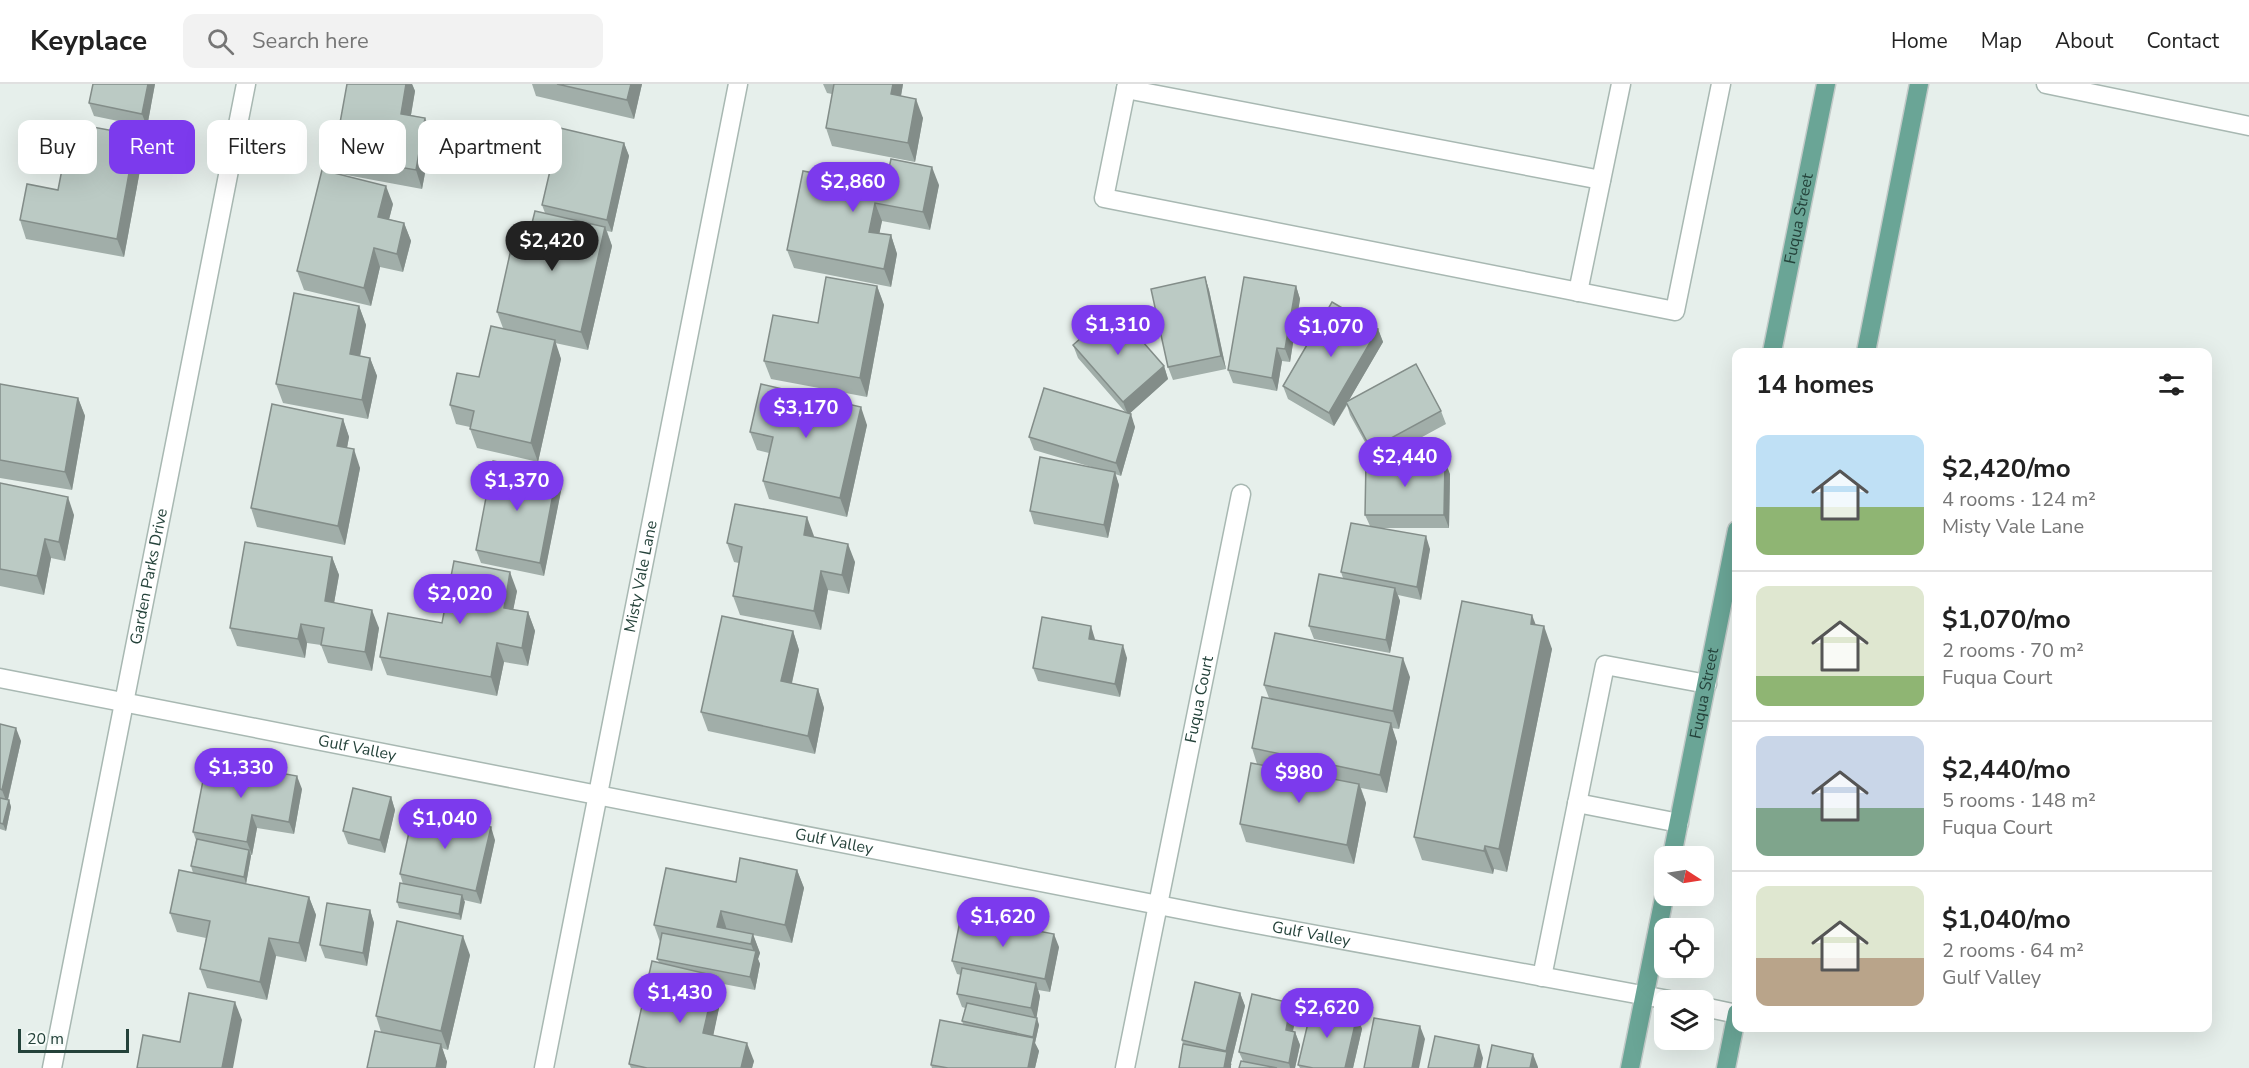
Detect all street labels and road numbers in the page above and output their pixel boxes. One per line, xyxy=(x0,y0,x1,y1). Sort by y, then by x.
street label: Fuqua Street xyxy=(1779,171,1819,266)
street label: Garden Parks Drive xyxy=(125,506,173,647)
street label: Misty Vale Lane xyxy=(619,519,663,634)
street label: Fuqua Street xyxy=(1685,645,1724,741)
street label: Fuqua Court xyxy=(1180,654,1219,745)
street label: Gulf Valley xyxy=(316,730,399,767)
street label: Gulf Valley xyxy=(793,823,876,860)
street label: Gulf Valley xyxy=(1270,916,1353,952)

